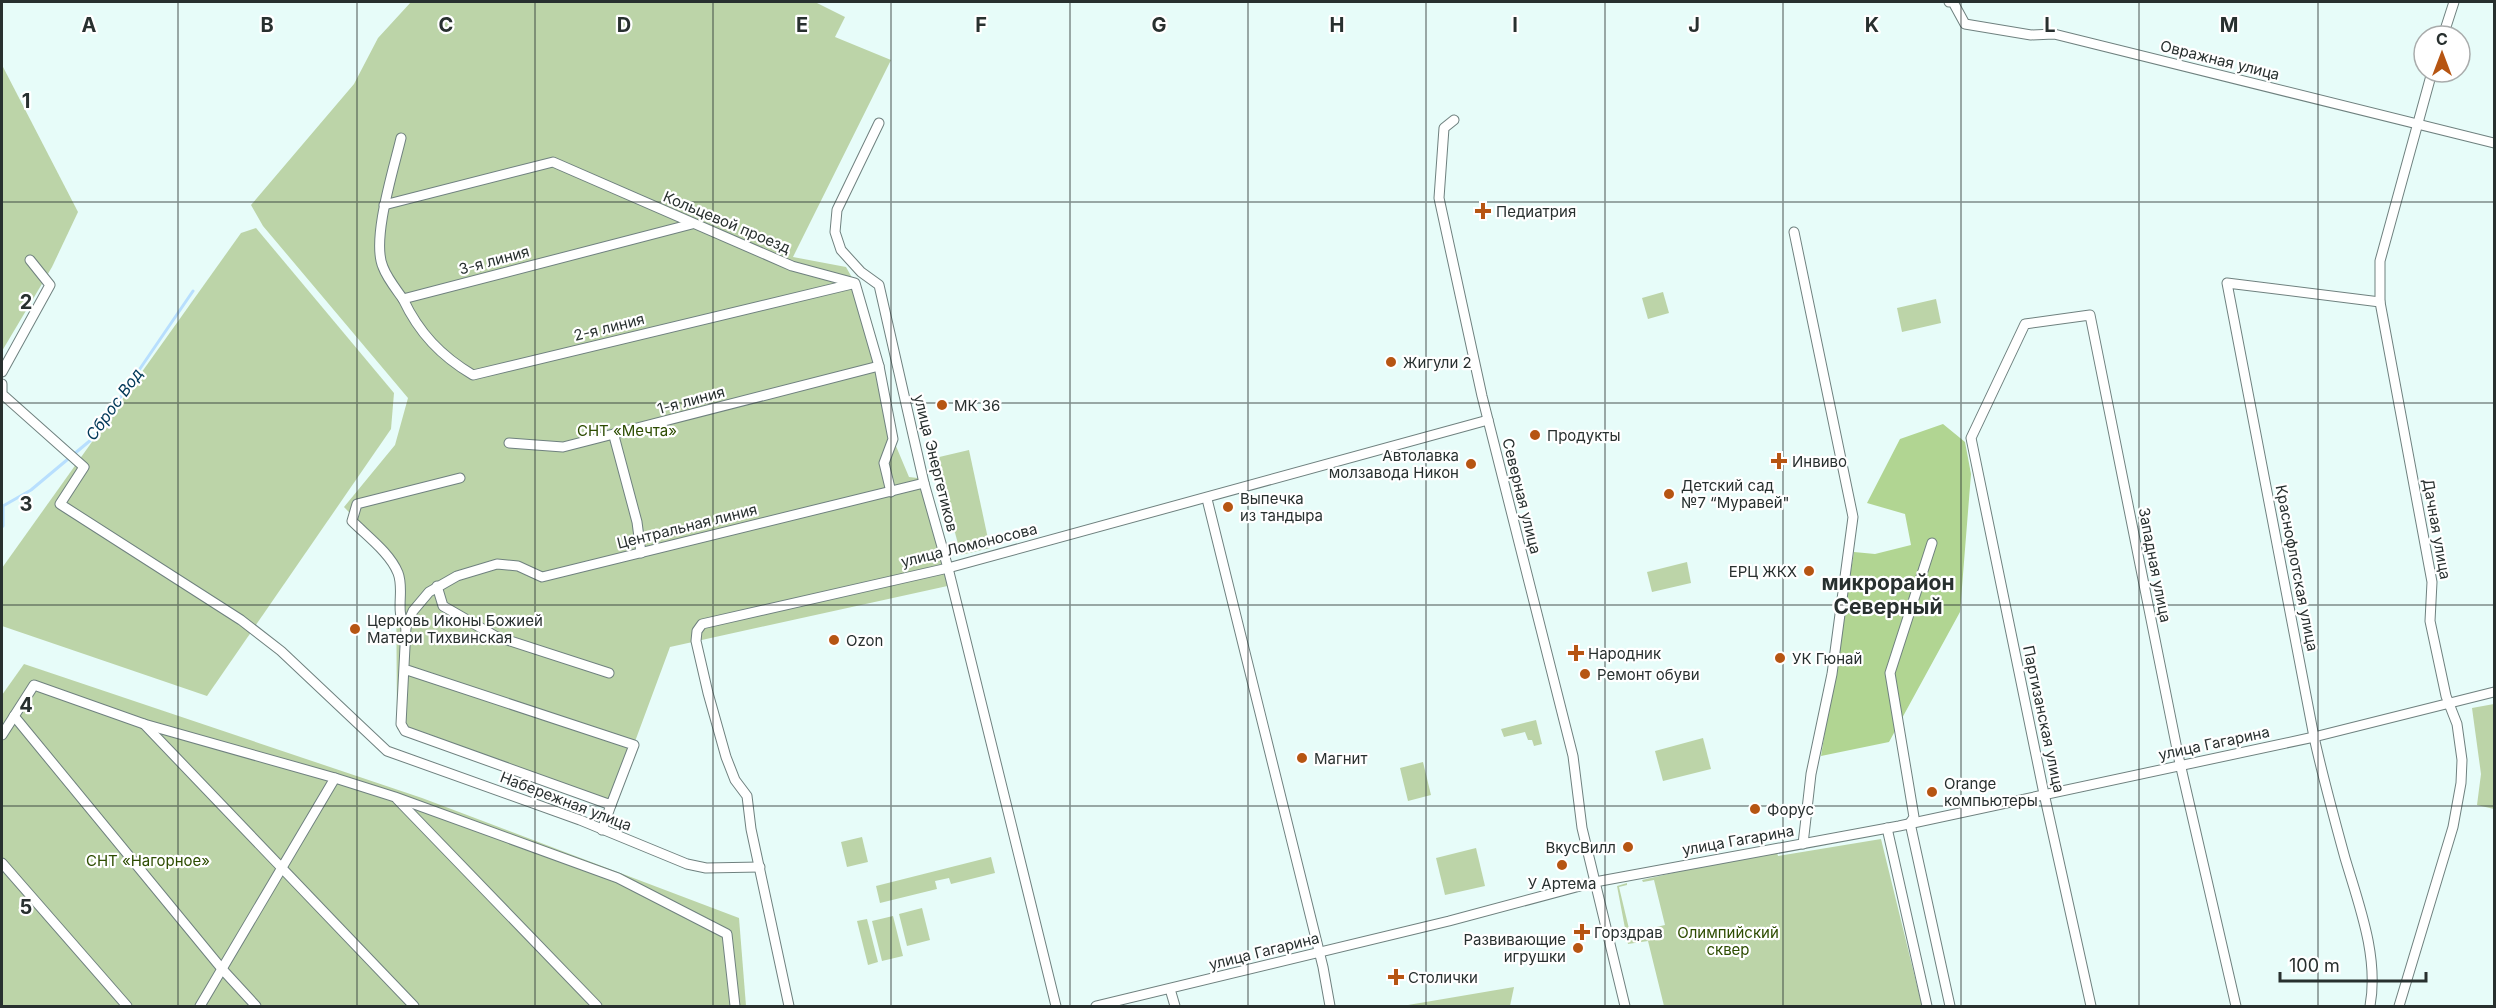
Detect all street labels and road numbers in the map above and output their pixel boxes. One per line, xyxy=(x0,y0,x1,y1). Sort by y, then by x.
street label: Овражная улица xyxy=(2158,36,2282,84)
street label: Кольцевой проезд xyxy=(661,187,793,257)
street label: 3-я линия xyxy=(457,241,531,279)
street label: 2-я линия xyxy=(572,309,646,345)
street label: 1-я линия xyxy=(655,382,727,418)
street label: улица Энергетиков xyxy=(910,392,962,534)
street label: Северная улица xyxy=(1498,436,1546,556)
street label: Дачная улица xyxy=(2419,477,2455,581)
street label: Краснофлотская улица xyxy=(2272,483,2322,653)
street label: Центральная линия xyxy=(615,499,759,553)
street label: Западная улица xyxy=(2135,506,2175,624)
street label: улица Ломоносова xyxy=(899,519,1039,571)
street label: Партизанская улица xyxy=(2019,644,2069,794)
street label: улица Гагарина xyxy=(2157,722,2271,764)
street label: Набережная улица xyxy=(498,767,634,835)
street label: улица Гагарина xyxy=(1681,821,1795,859)
street label: улица Гагарина xyxy=(1207,928,1321,974)

